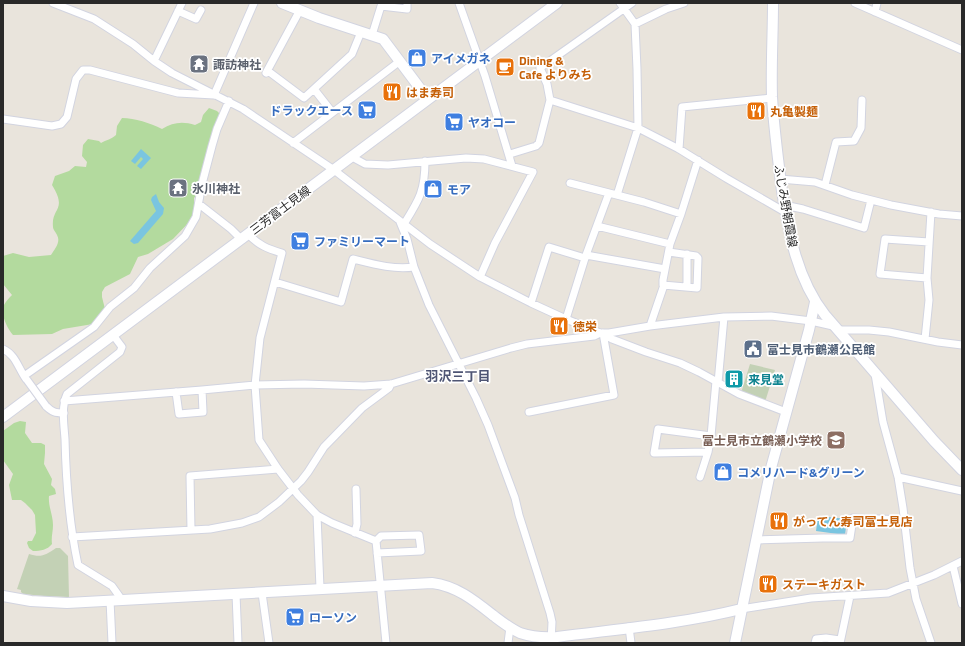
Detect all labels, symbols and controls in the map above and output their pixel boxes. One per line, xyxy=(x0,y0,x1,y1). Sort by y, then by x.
shop icon: アイメガネ xyxy=(406,47,428,69)
place label: アイメガネ xyxy=(431,49,490,68)
place label: Dining & Cafe よりみち xyxy=(519,51,592,84)
temple icon: 諏訪神社 xyxy=(188,53,210,75)
place label: 諏訪神社 xyxy=(213,55,261,74)
cafe icon: Dining & Cafe よりみち xyxy=(494,56,516,78)
restaurant icon: はま寿司 xyxy=(381,81,403,103)
place label: はま寿司 xyxy=(406,83,454,102)
supermarket icon: ドラックエース xyxy=(356,99,378,121)
restaurant icon: 丸亀製麺 xyxy=(745,100,767,122)
place label: ドラックエース xyxy=(270,101,353,120)
place label: 丸亀製麺 xyxy=(770,102,818,121)
supermarket icon: ヤオコー xyxy=(443,111,465,133)
place label: ヤオコー xyxy=(468,113,516,132)
street label: ふじみ野朝霞線 xyxy=(769,163,803,249)
temple icon: 氷川神社 xyxy=(167,177,189,199)
shop icon: モア xyxy=(422,178,444,200)
place label: 氷川神社 xyxy=(192,179,240,198)
place label: モア xyxy=(447,180,471,199)
street label: 三芳富士見線 xyxy=(246,181,314,239)
supermarket icon: ファミリーマート xyxy=(289,230,311,252)
place label: ファミリーマート xyxy=(314,232,410,251)
restaurant icon: 徳栄 xyxy=(548,315,570,337)
place label: 徳栄 xyxy=(573,317,597,336)
public building icon: 富士見市鶴瀬公民館 xyxy=(742,338,764,360)
place label: 富士見市鶴瀬公民館 xyxy=(767,340,875,359)
district label: 羽沢三丁目 xyxy=(425,366,491,386)
building icon: 来見堂 xyxy=(723,368,745,390)
place label: 来見堂 xyxy=(748,370,784,389)
school or university icon: 富士見市立鶴瀬小学校 xyxy=(825,429,847,451)
place label: 富士見市立鶴瀬小学校 xyxy=(702,431,822,450)
shop icon: コメリハード&グリーン xyxy=(712,461,734,483)
place label: コメリハード&グリーン xyxy=(737,463,865,482)
restaurant icon: がってん寿司富士見店 xyxy=(768,510,790,532)
place label: がってん寿司富士見店 xyxy=(793,512,912,531)
restaurant icon: ステーキガスト xyxy=(757,573,779,595)
place label: ステーキガスト xyxy=(782,575,866,594)
supermarket icon: ローソン xyxy=(284,606,306,628)
place label: ローソン xyxy=(309,608,357,627)

